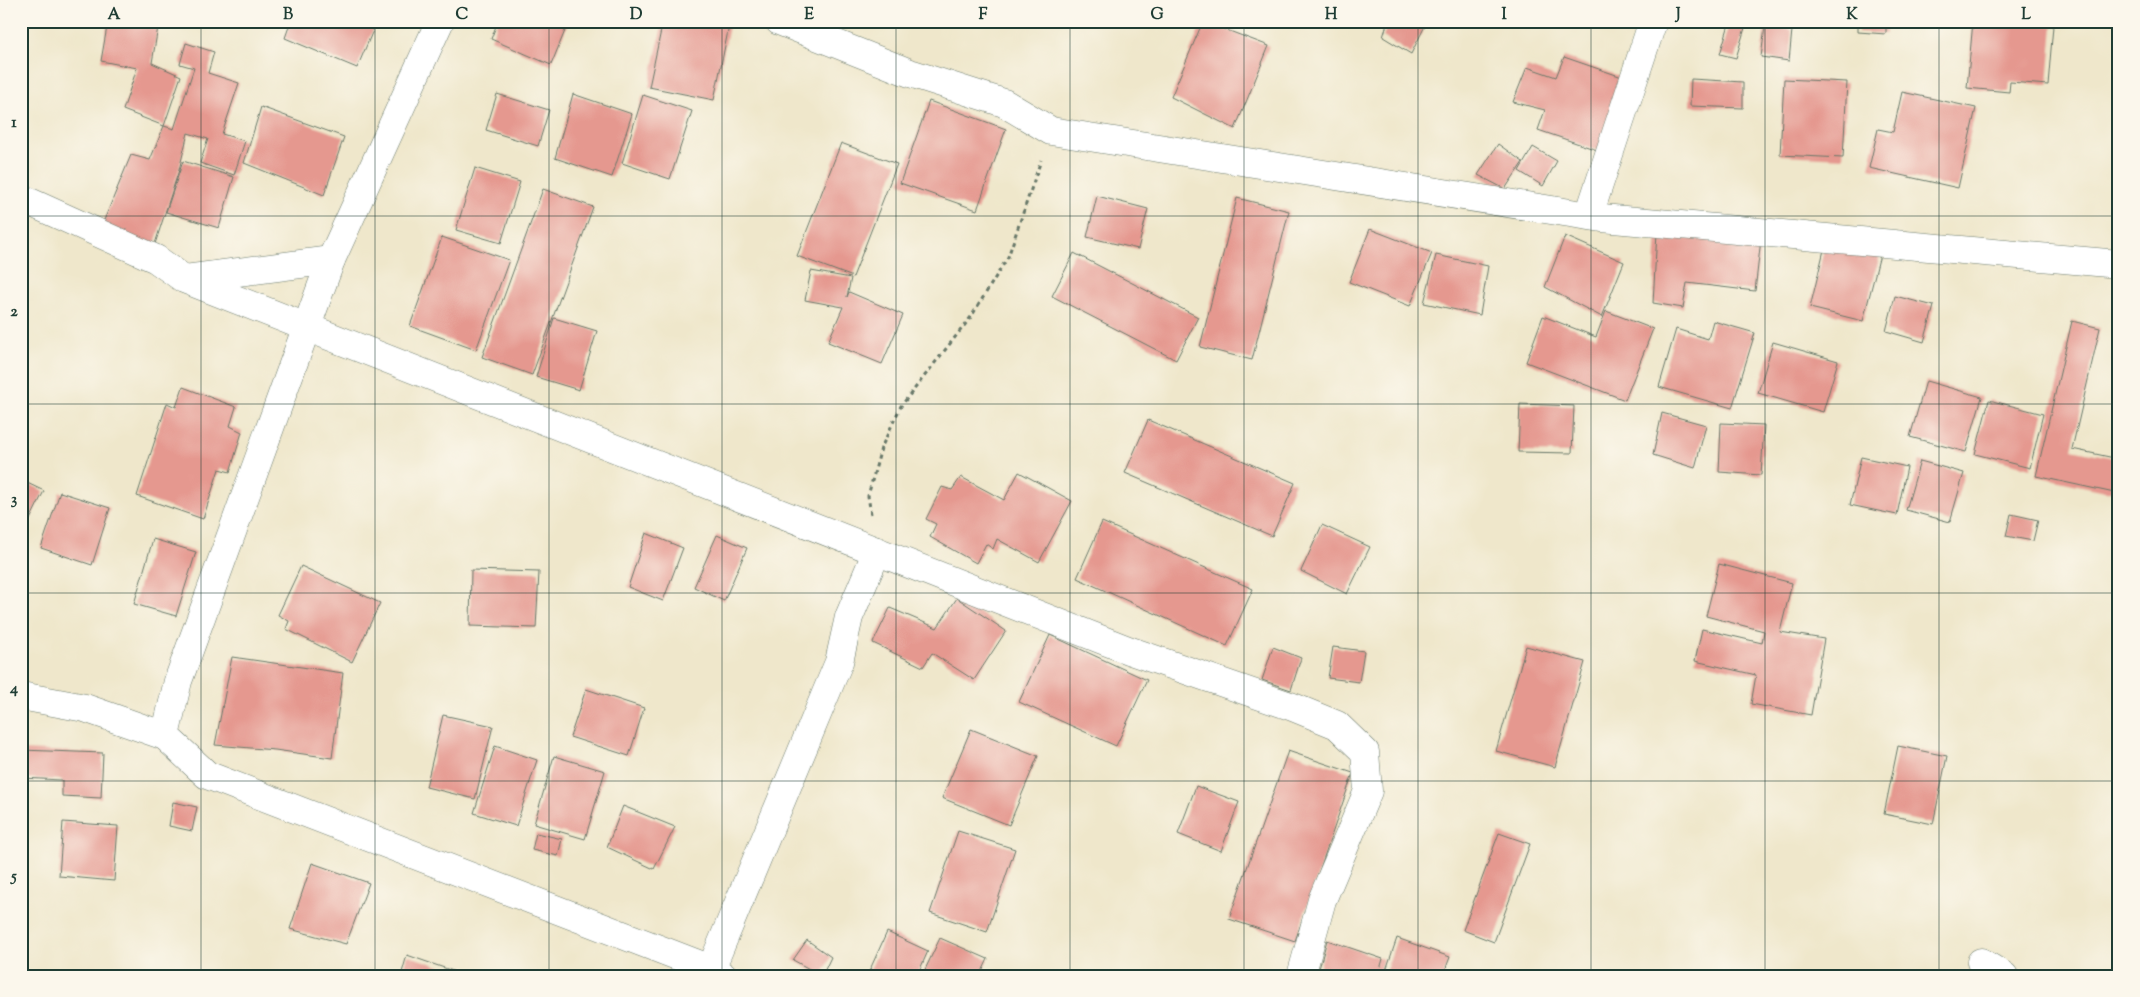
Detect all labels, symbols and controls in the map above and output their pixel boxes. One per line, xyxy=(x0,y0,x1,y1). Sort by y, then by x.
text: A xyxy=(108,4,121,27)
text: B xyxy=(283,4,293,27)
text: C xyxy=(456,4,469,27)
text: D xyxy=(630,4,643,27)
text: E xyxy=(804,4,814,27)
text: F xyxy=(979,4,988,27)
text: G xyxy=(1150,4,1164,27)
text: H xyxy=(1325,4,1338,27)
text: I xyxy=(1501,4,1507,27)
text: J xyxy=(1674,4,1681,27)
text: K xyxy=(1846,4,1858,27)
text: L xyxy=(2021,4,2031,27)
text: 1 xyxy=(11,112,17,135)
text: 2 xyxy=(10,301,18,324)
text: 3 xyxy=(11,489,18,512)
text: 4 xyxy=(9,678,18,701)
text: 5 xyxy=(9,866,17,889)

